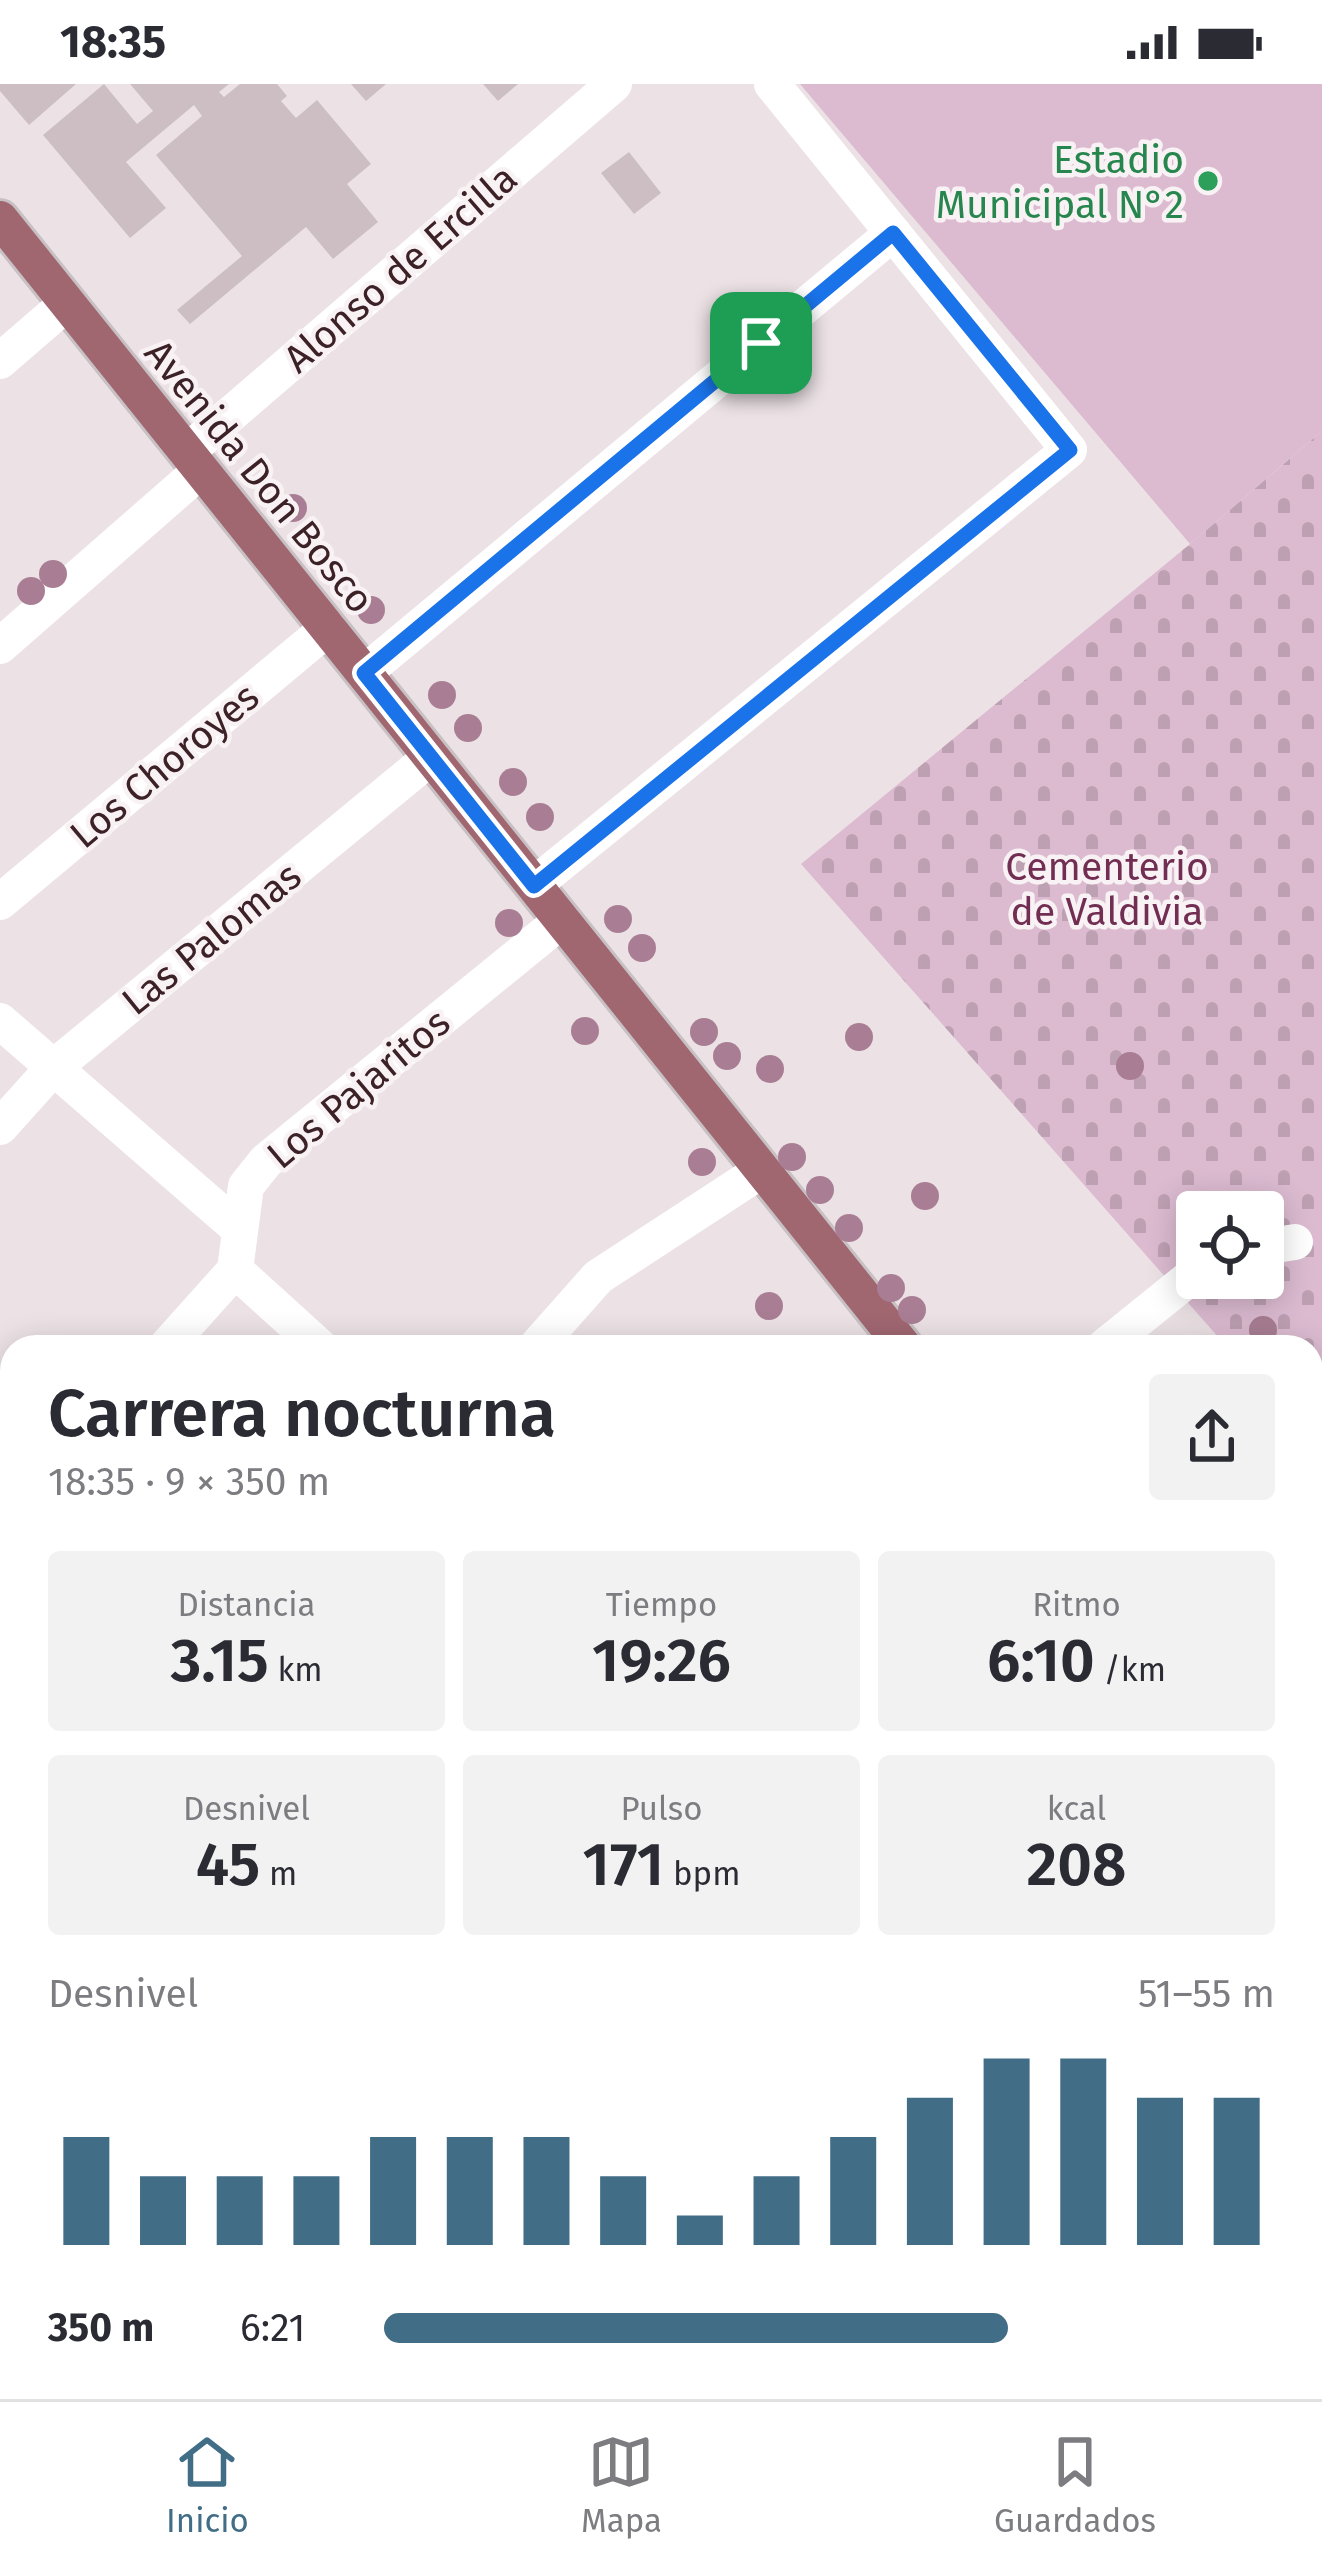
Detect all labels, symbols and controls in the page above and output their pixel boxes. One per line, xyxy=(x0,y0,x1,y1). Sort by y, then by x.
text: 18:35 xyxy=(60,15,166,69)
place label: Estadio Municipal N°2 xyxy=(936,137,1184,228)
street label: Alonso de Ercilla xyxy=(275,155,526,382)
marker: Estadio Municipal N°2 xyxy=(1195,168,1221,194)
pin xyxy=(710,292,812,394)
icon: arrive xyxy=(728,310,794,376)
street label: Avenida Don Bosco xyxy=(135,331,383,622)
street label: Los Choroyes xyxy=(61,674,268,858)
park label: Cementerio de Valdivia xyxy=(1005,844,1209,935)
street label: Las Palomas xyxy=(113,853,310,1025)
street label: Los Pajaritos xyxy=(258,999,459,1178)
map controls xyxy=(1176,1191,1284,1299)
button: locate xyxy=(1176,1191,1284,1299)
text: Carrera nocturna xyxy=(48,1374,556,1453)
button: share xyxy=(1149,1374,1275,1500)
text: 18:35 · 9 × 350 m xyxy=(48,1459,330,1505)
text: Distancia xyxy=(178,1585,315,1625)
text: Tiempo xyxy=(606,1585,717,1625)
text: Ritmo xyxy=(1032,1585,1121,1625)
text: 3.15 xyxy=(170,1625,269,1697)
text: 19:26 xyxy=(592,1625,731,1697)
text: 6:10 xyxy=(987,1625,1095,1697)
text: km xyxy=(269,1650,323,1690)
text: /km xyxy=(1095,1650,1166,1690)
text: Desnivel xyxy=(183,1789,310,1829)
text: Pulso xyxy=(621,1789,702,1829)
text: kcal xyxy=(1047,1789,1106,1829)
text: 45 xyxy=(196,1829,260,1901)
text: 171 xyxy=(583,1829,664,1901)
text: 208 xyxy=(1027,1829,1126,1901)
text: m xyxy=(260,1854,297,1894)
text: bpm xyxy=(664,1854,740,1894)
text: Desnivel xyxy=(48,1971,198,2017)
text: 51–55 m xyxy=(1138,1971,1275,2017)
text: 350 m xyxy=(48,2305,154,2351)
text: 6:21 xyxy=(240,2305,305,2351)
tab: Inicio xyxy=(166,2429,249,2541)
tab: Mapa xyxy=(581,2429,662,2541)
tab: Guardados xyxy=(994,2429,1156,2541)

